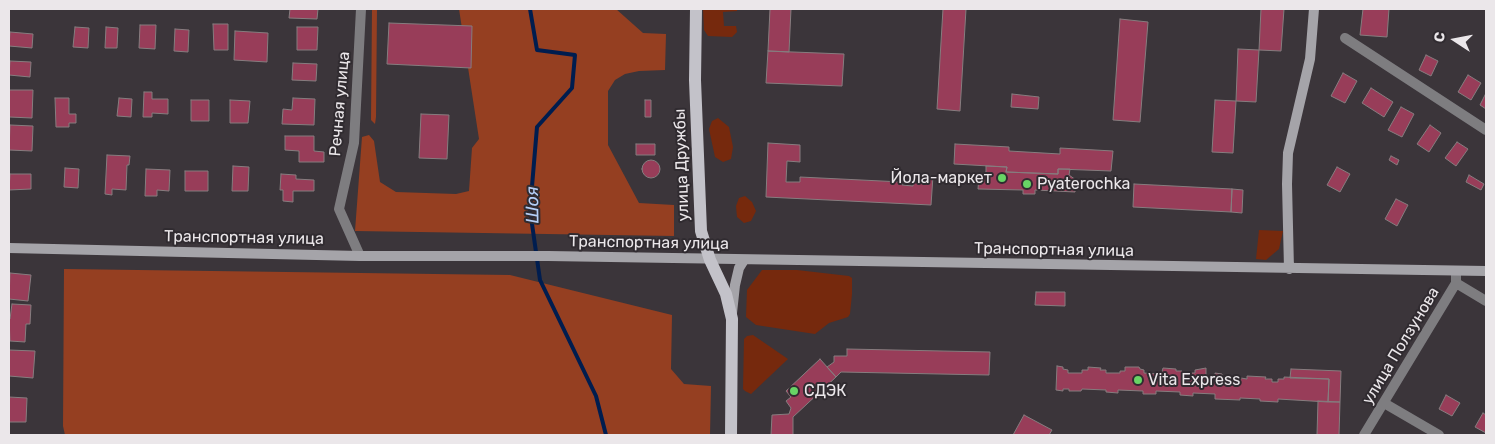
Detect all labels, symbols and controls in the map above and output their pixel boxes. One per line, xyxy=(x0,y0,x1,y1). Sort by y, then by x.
north arrow xyxy=(1430,15,1480,65)
text: С xyxy=(1431,31,1449,43)
street label: Речная улица xyxy=(326,51,354,157)
street label: улица Дружбы xyxy=(670,108,694,222)
place label: Йола-маркет xyxy=(891,168,992,188)
marker: Йола-маркет xyxy=(996,172,1008,184)
place label: Pyaterochka xyxy=(1037,174,1130,194)
marker: Pyaterochka xyxy=(1021,178,1033,190)
water label: Шоя xyxy=(522,186,544,224)
street label: Транспортная улица xyxy=(164,227,324,249)
street label: Транспортная улица xyxy=(569,232,729,254)
street label: Транспортная улица xyxy=(974,239,1134,261)
street label: улица Ползунова xyxy=(1358,284,1444,408)
place label: Vita Express xyxy=(1148,370,1240,390)
marker: Vita Express xyxy=(1132,374,1144,386)
place label: СДЭК xyxy=(804,381,846,401)
marker: СДЭК xyxy=(788,385,800,397)

